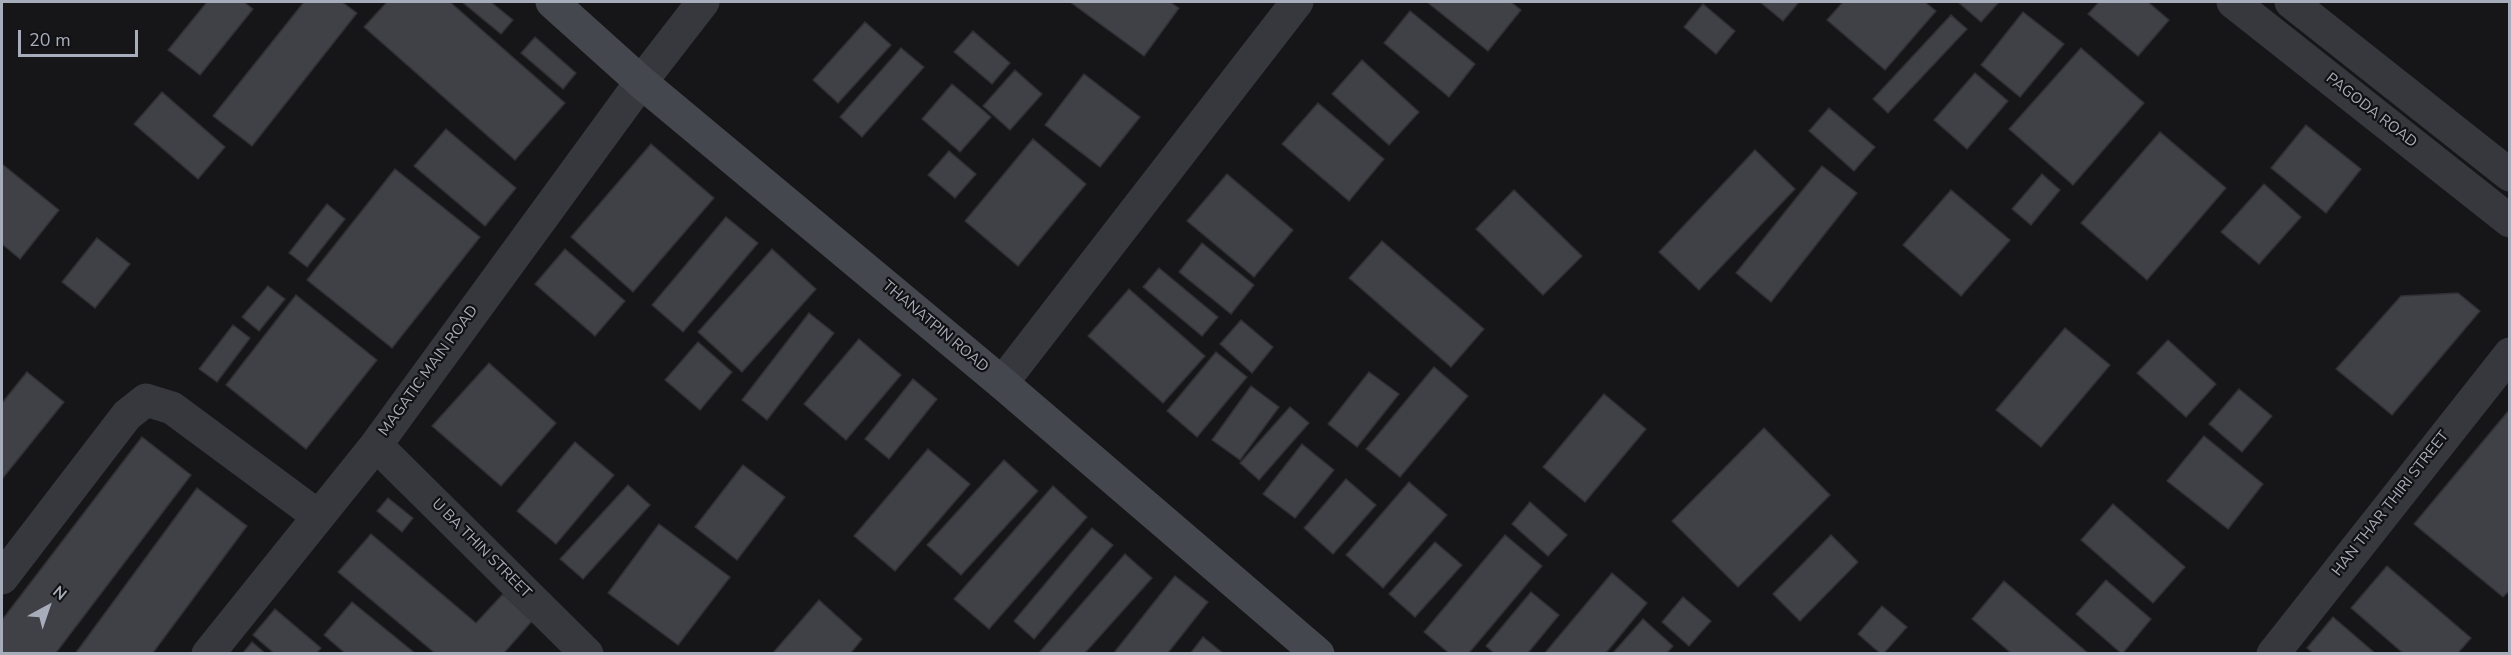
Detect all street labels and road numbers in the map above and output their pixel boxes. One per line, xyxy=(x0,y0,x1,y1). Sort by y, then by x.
street label: PAGODA ROAD xyxy=(2322,70,2420,152)
street label: THANATPIN ROAD xyxy=(878,277,992,377)
street label: MAGATIC MAIN ROAD xyxy=(376,302,482,440)
street label: HAN THAR THIRI STREET xyxy=(2329,428,2453,580)
street label: U BA THIN STREET xyxy=(428,496,534,602)

